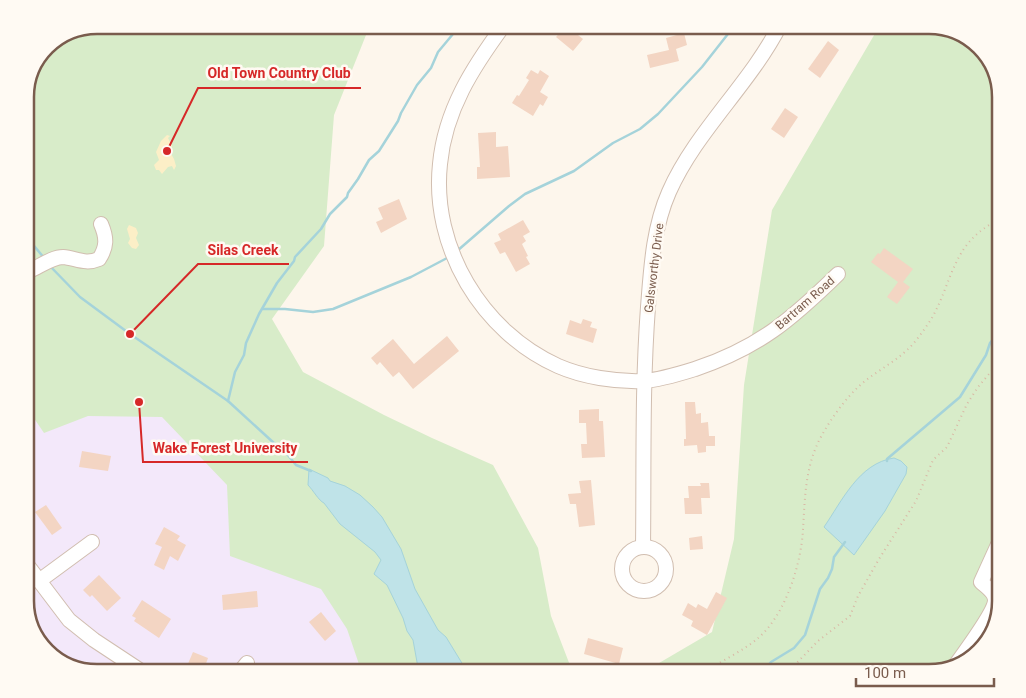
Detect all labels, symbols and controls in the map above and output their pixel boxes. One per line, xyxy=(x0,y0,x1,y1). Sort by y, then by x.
callout: Old Town Country Club xyxy=(198,59,361,88)
text: Old Town Country Club xyxy=(207,65,351,81)
street label: Galsworthy Drive xyxy=(642,222,666,314)
callout: Silas Creek xyxy=(198,235,289,264)
text: Silas Creek xyxy=(208,242,279,258)
street label: Bartram Road xyxy=(773,274,837,332)
callout: Wake Forest University xyxy=(143,433,308,462)
text: Wake Forest University xyxy=(153,440,298,456)
scale bar xyxy=(856,656,994,688)
text: 100 m xyxy=(864,664,906,682)

